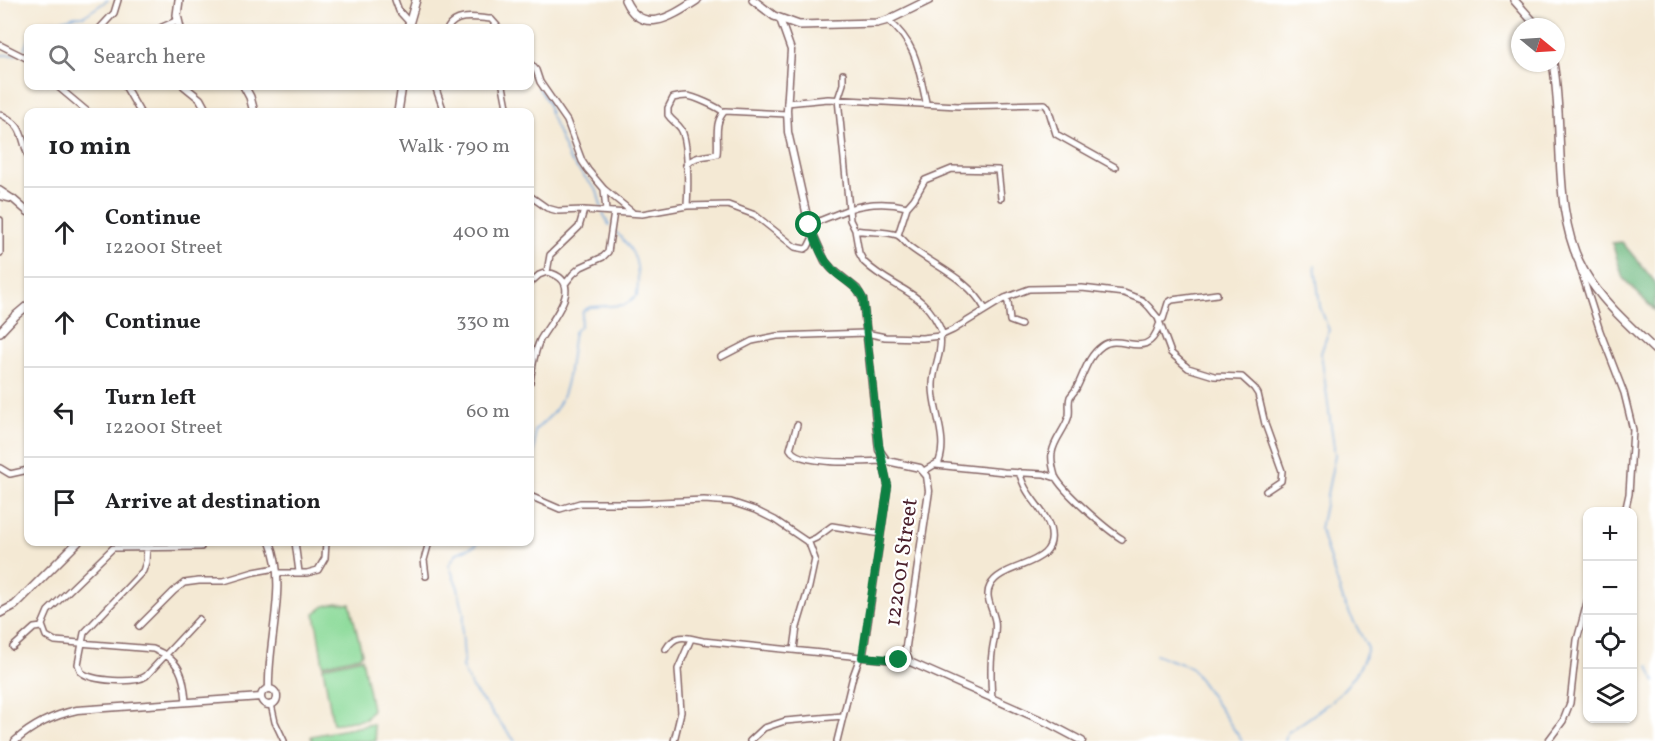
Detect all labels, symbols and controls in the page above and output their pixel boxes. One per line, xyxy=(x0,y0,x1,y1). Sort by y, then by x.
north arrow xyxy=(1511,18,1565,72)
search box xyxy=(24,24,534,90)
icon: search xyxy=(45,41,78,74)
text: Search here xyxy=(93,42,206,73)
text: 10 min xyxy=(48,129,131,165)
text: Walk · 790 m xyxy=(399,133,510,161)
text: Continue xyxy=(105,203,201,234)
route start xyxy=(795,211,821,237)
icon: ahead xyxy=(48,216,81,249)
text: 400 m xyxy=(452,218,510,246)
text: 122001 Street xyxy=(105,234,223,262)
icon: ahead xyxy=(48,306,81,339)
text: Continue xyxy=(105,307,201,338)
text: 330 m xyxy=(456,308,510,336)
text: Turn left xyxy=(105,383,196,414)
icon: left xyxy=(48,396,81,429)
text: 60 m xyxy=(466,398,510,426)
text: 122001 Street xyxy=(105,414,223,442)
icon: arrive xyxy=(48,486,81,519)
text: Arrive at destination xyxy=(105,487,321,518)
street label: 122001 Street xyxy=(878,496,927,629)
map controls xyxy=(1583,507,1637,723)
button: + xyxy=(1583,507,1637,561)
button: − xyxy=(1583,561,1637,615)
button: locate xyxy=(1583,615,1637,669)
route end xyxy=(885,646,911,672)
button: layers xyxy=(1583,669,1637,723)

